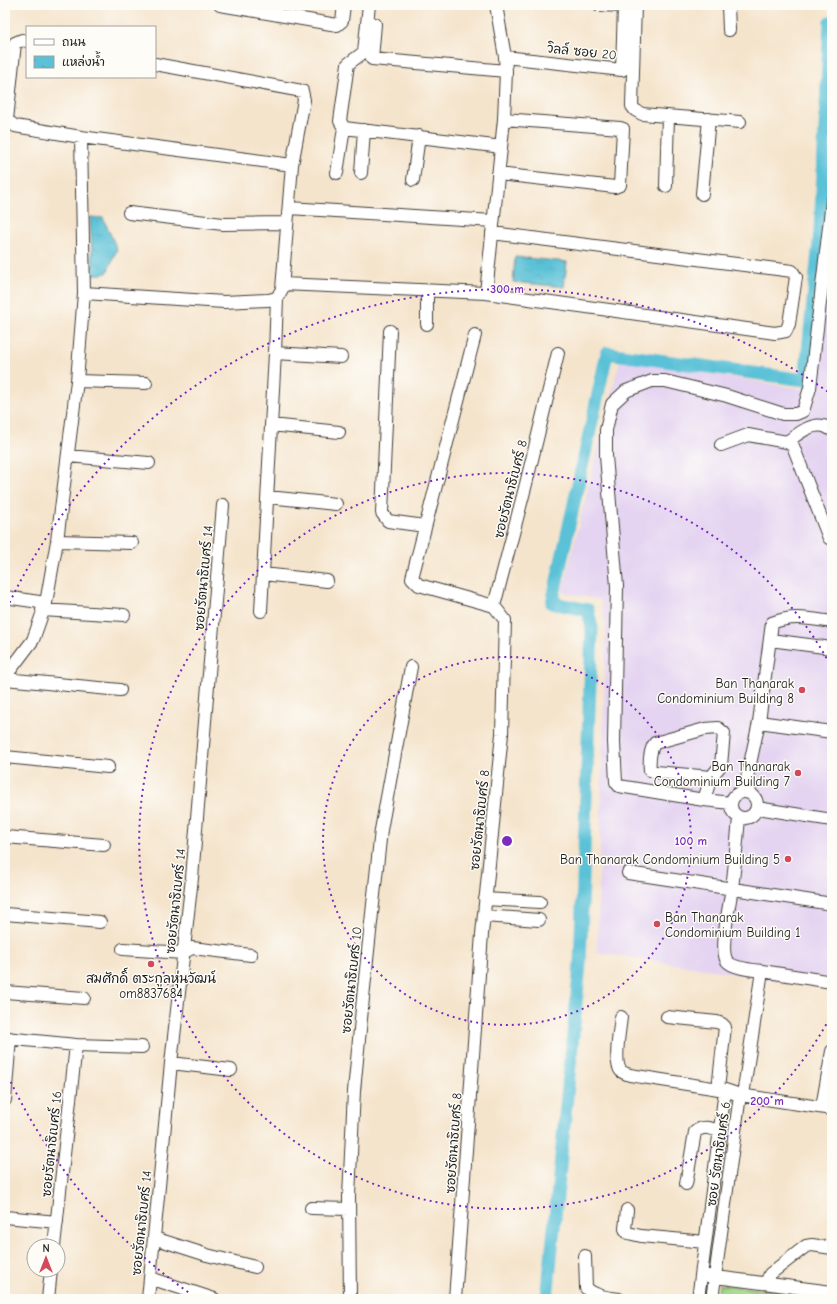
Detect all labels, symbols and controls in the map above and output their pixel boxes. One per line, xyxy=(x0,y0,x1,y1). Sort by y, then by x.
legend xyxy=(26,26,156,78)
text: ถนน xyxy=(62,35,86,49)
street label: วิลล์ ซอย 20 xyxy=(546,38,618,63)
text: แหล่งน้ำ xyxy=(62,51,105,69)
text: 300 m xyxy=(490,282,524,296)
street label: ซอยรัตนาธิเบศร์ 8 xyxy=(489,438,530,540)
street label: ซอยรัตนาธิเบศร์ 14 xyxy=(189,525,216,631)
place label: Ban Thanarak Condominium Building 8 xyxy=(657,676,795,706)
marker: Ban Thanarak Condominium Building 8 xyxy=(797,685,807,695)
place label: Ban Thanarak Condominium Building 7 xyxy=(654,759,791,789)
marker: Ban Thanarak Condominium Building 7 xyxy=(793,768,803,778)
street label: ซอยรัตนาธิเบศร์ 8 xyxy=(465,769,492,871)
centre of rings xyxy=(500,834,514,848)
text: 100 m xyxy=(675,834,707,848)
street label: ซอยรัตนาธิเบศร์ 14 xyxy=(161,847,188,954)
place label: Ban Thanarak Condominium Building 5 xyxy=(560,852,780,867)
marker: Ban Thanarak Condominium Building 5 xyxy=(783,854,793,864)
place label: Ban Thanarak Condominium Building 1 xyxy=(665,910,800,940)
marker: Ban Thanarak Condominium Building 1 xyxy=(652,919,662,929)
street label: ซอยรัตนาธิเบศร์ 10 xyxy=(336,926,365,1034)
marker: สมศักดิ์ ตระกูลหุ่นวัฒน์ om8837684 xyxy=(146,959,156,969)
place label: สมศักดิ์ ตระกูลหุ่นวัฒน์ om8837684 xyxy=(86,967,216,1001)
street label: ซอยรัตนาธิเบศร์ 16 xyxy=(36,1090,65,1198)
street label: ซอยรัตนาธิเบศร์ 8 xyxy=(440,1092,465,1194)
text: 200 m xyxy=(750,1094,784,1108)
street label: ซอย รัตนาธิเบศร์ 6 xyxy=(702,1100,733,1207)
street label: ซอยรัตนาธิเบศร์ 14 xyxy=(127,1169,154,1276)
north arrow xyxy=(26,1238,66,1278)
text: N xyxy=(42,1242,50,1255)

